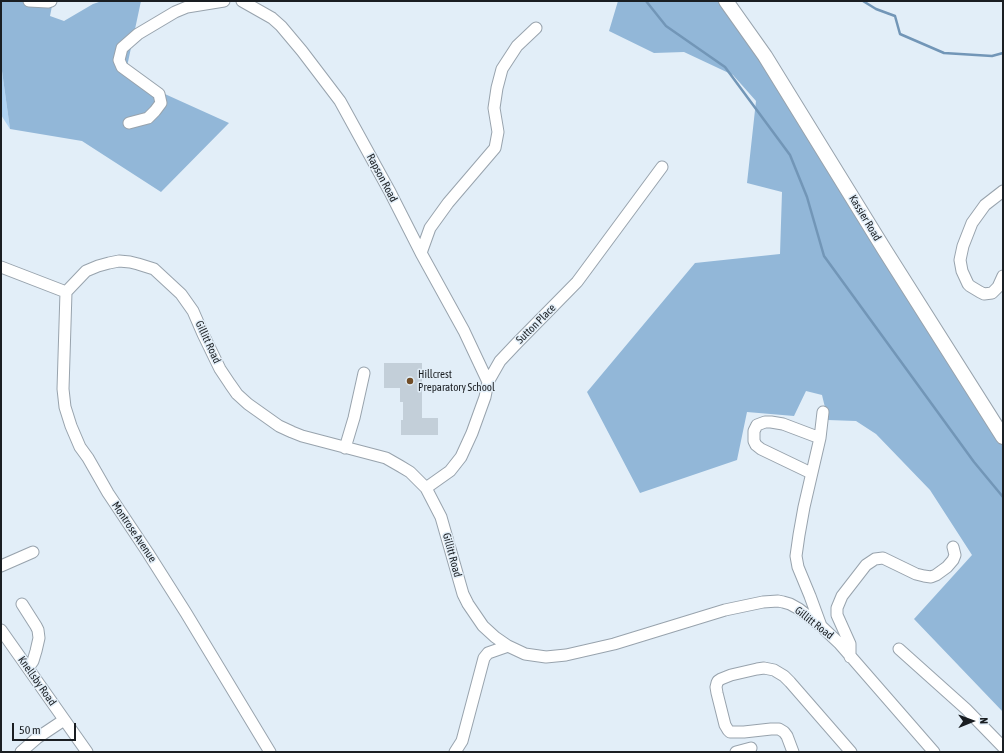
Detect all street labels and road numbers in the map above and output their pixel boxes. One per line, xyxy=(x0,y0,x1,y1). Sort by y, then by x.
street label: Rapson Road xyxy=(364,152,400,204)
street label: Kassier Road xyxy=(846,193,884,243)
street label: Sutton Place xyxy=(513,301,559,347)
street label: Gillitt Road xyxy=(192,319,224,365)
street label: Montrose Avenue xyxy=(109,499,159,565)
street label: Gillitt Road xyxy=(440,531,464,579)
street label: Gillitt Road xyxy=(792,604,836,642)
street label: Knellsby Road xyxy=(15,654,59,708)

